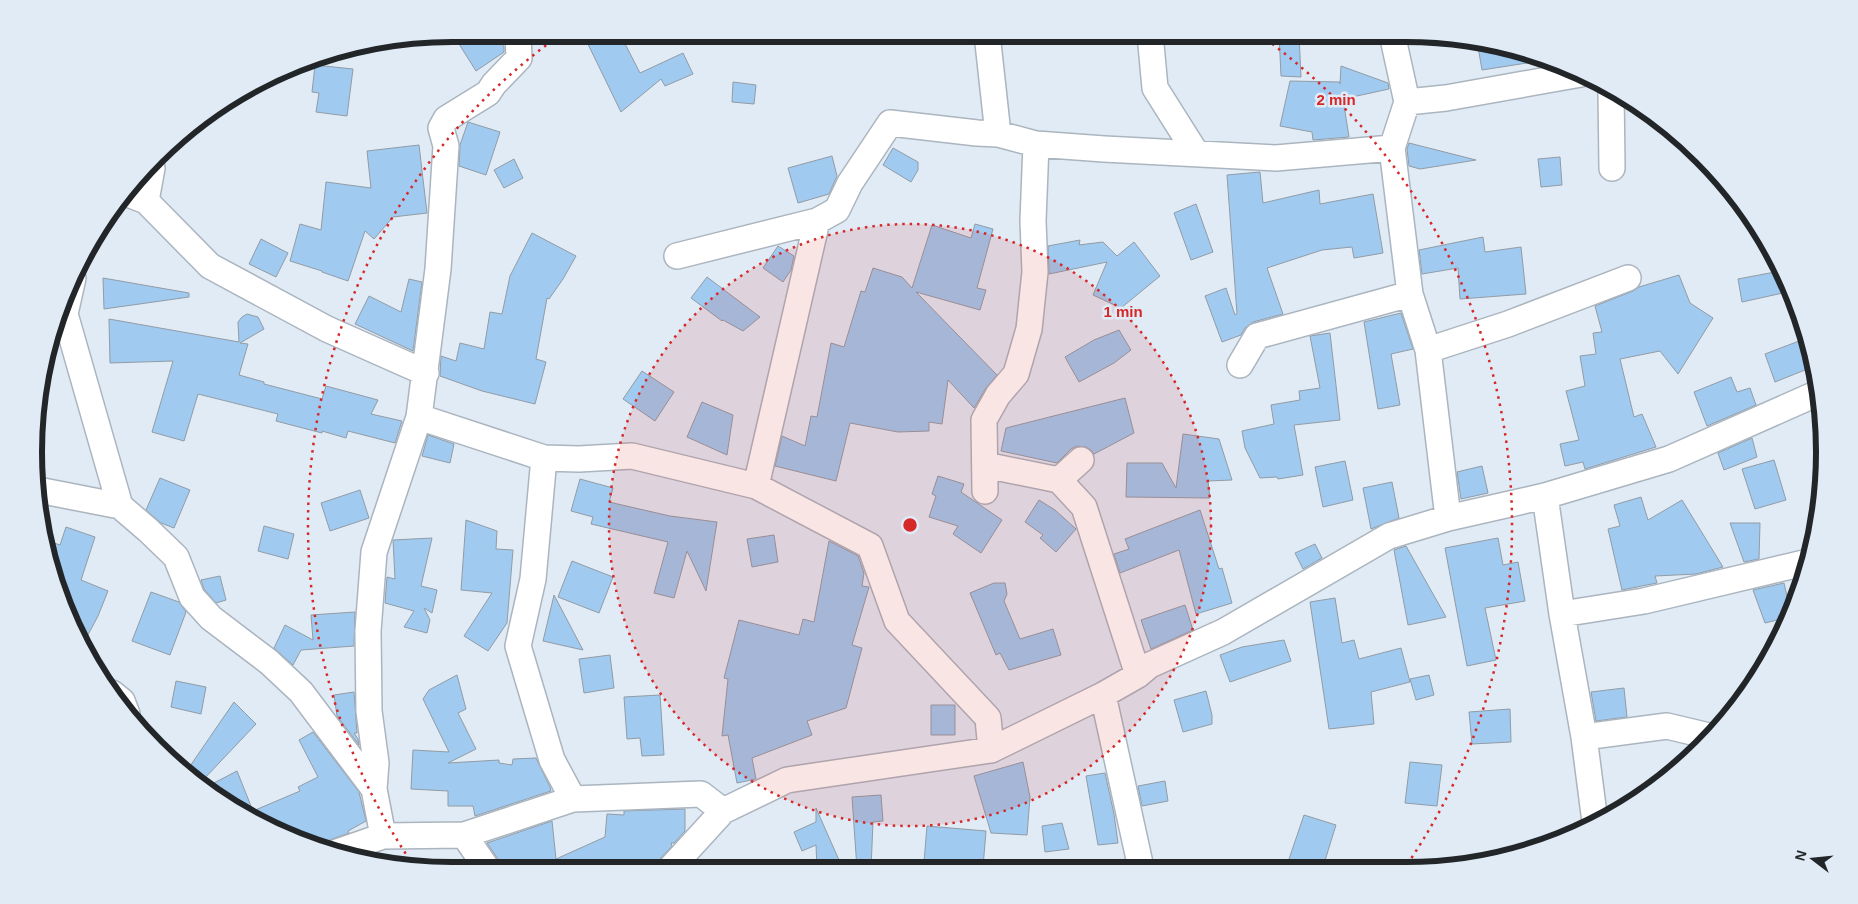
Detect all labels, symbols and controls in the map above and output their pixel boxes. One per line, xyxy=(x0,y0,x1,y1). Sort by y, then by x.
text: 2 min xyxy=(1316,91,1356,108)
text: 1 min xyxy=(1103,303,1143,320)
centre of rings xyxy=(901,516,919,534)
north arrow xyxy=(1788,834,1838,884)
text: N xyxy=(1791,848,1810,862)

